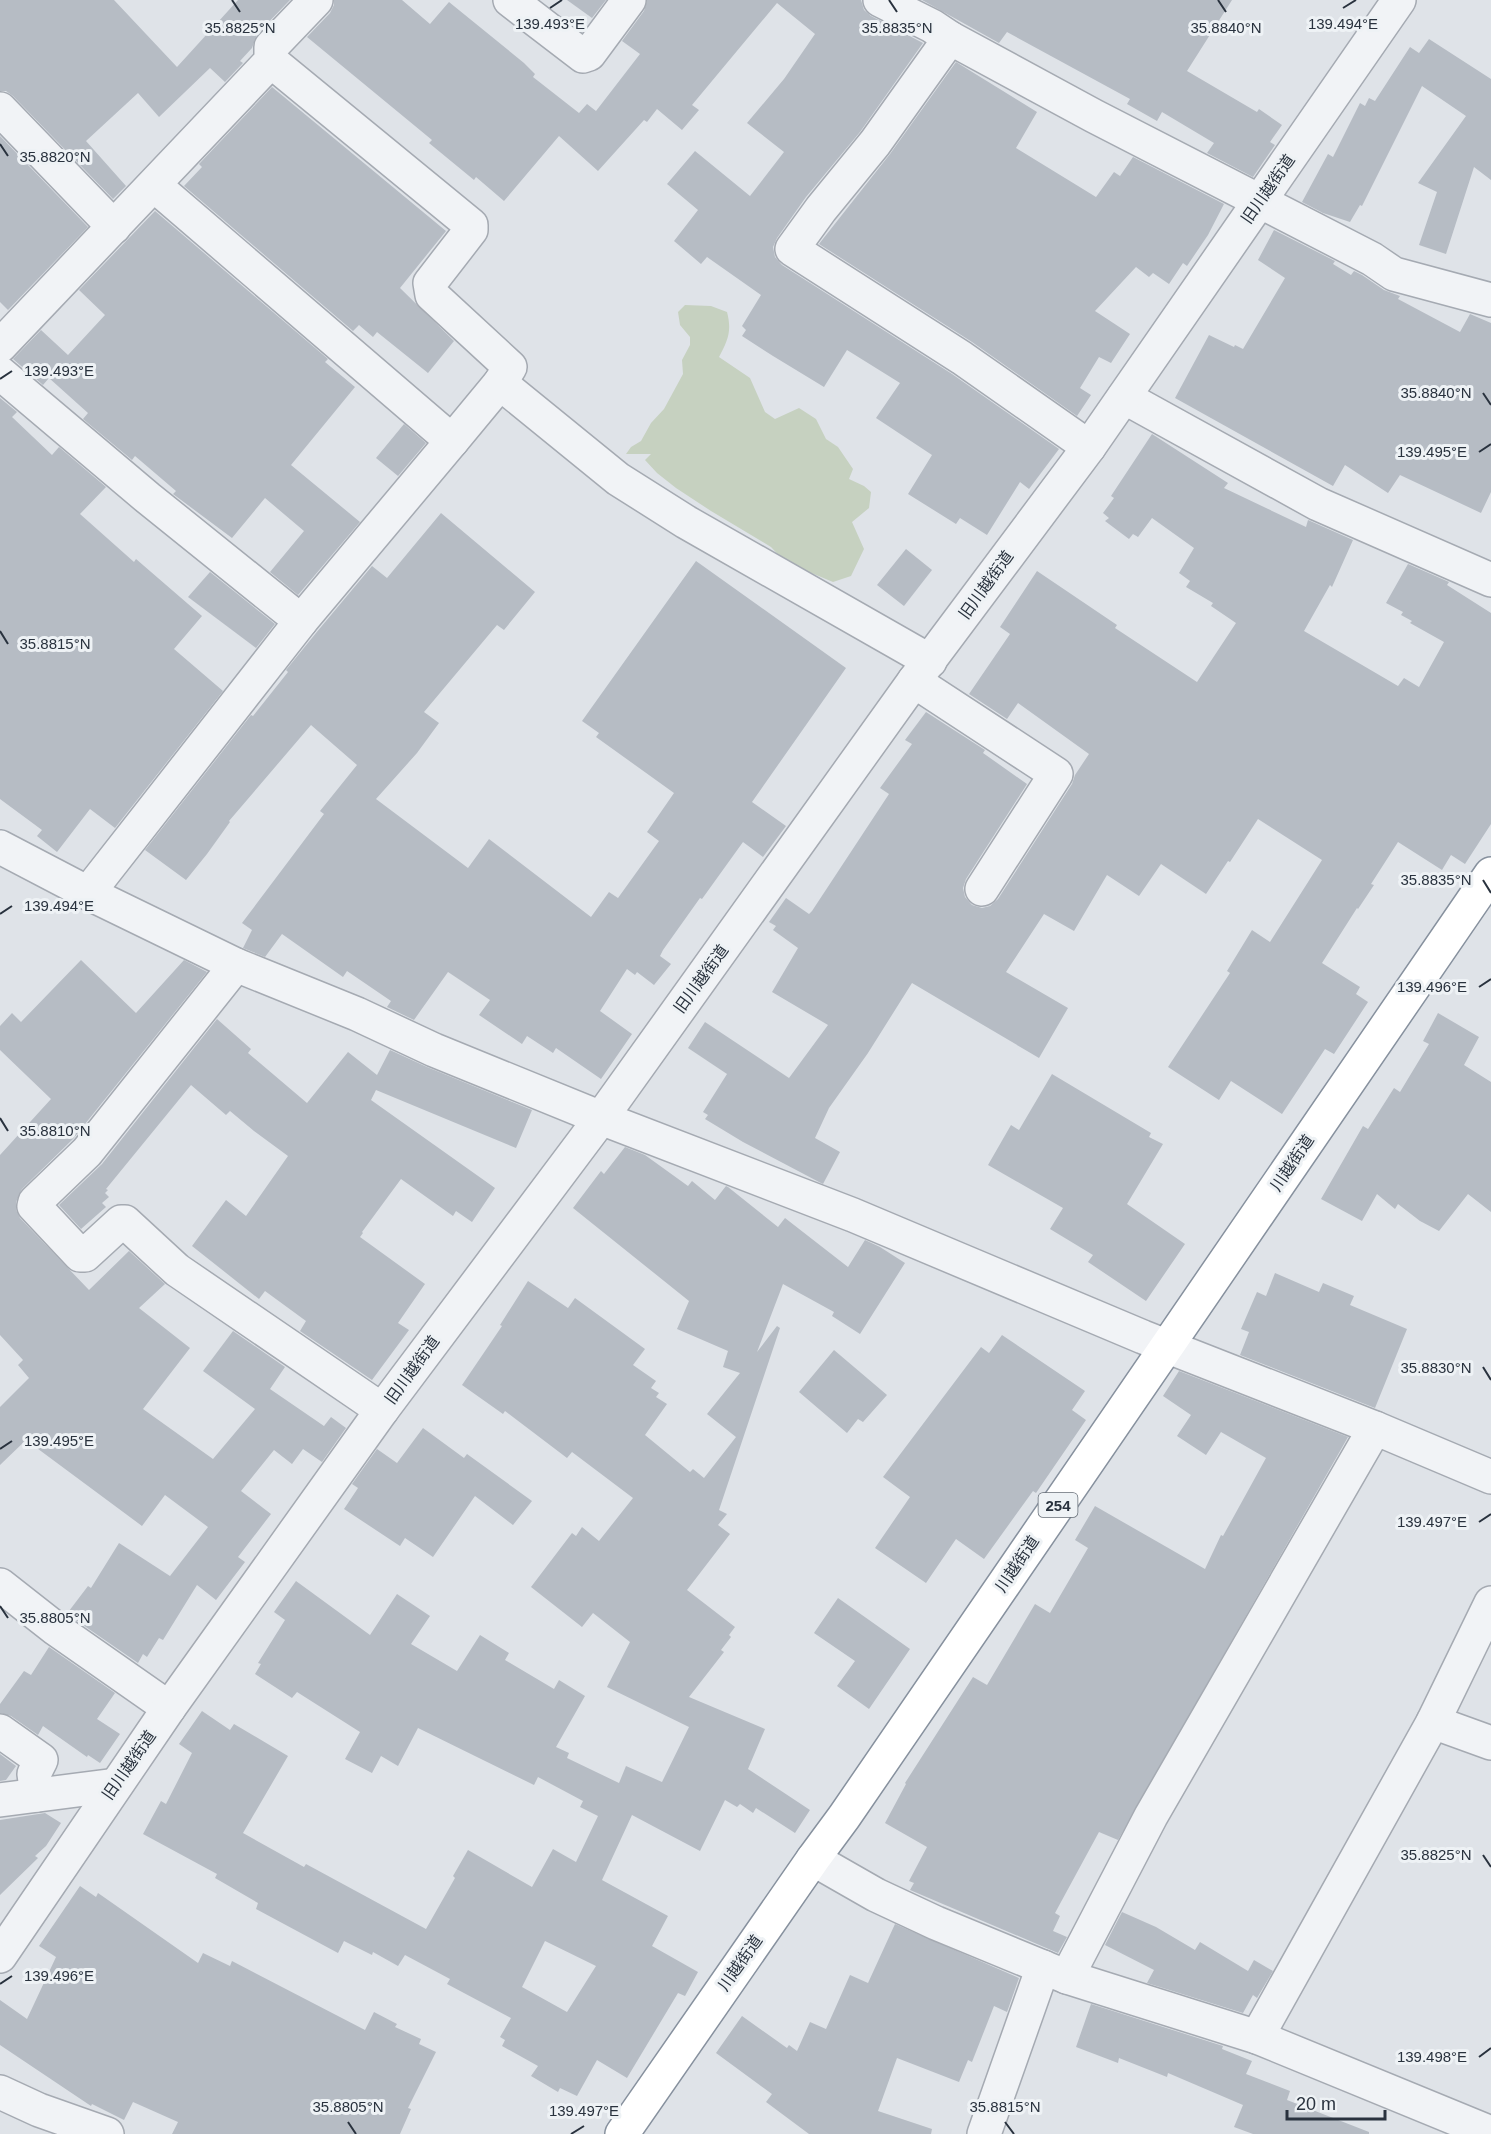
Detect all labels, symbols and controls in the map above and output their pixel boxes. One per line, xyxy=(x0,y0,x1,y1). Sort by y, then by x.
text: 139.493°E xyxy=(515,15,585,32)
text: 139.494°E xyxy=(1308,15,1378,32)
text: 35.8825°N xyxy=(204,19,276,36)
text: 35.8835°N xyxy=(861,19,933,36)
text: 35.8840°N xyxy=(1190,19,1262,36)
text: 35.8820°N xyxy=(19,148,91,165)
street label: 旧川越街道 xyxy=(1238,151,1298,227)
text: 139.493°E xyxy=(24,362,94,379)
text: 35.8840°N xyxy=(1400,384,1472,401)
text: 139.495°E xyxy=(1397,443,1467,460)
street label: 旧川越街道 xyxy=(956,548,1016,622)
text: 35.8815°N xyxy=(19,635,91,652)
text: 35.8835°N xyxy=(1400,871,1472,888)
text: 139.494°E xyxy=(24,897,94,914)
street label: 旧川越街道 xyxy=(671,942,731,1016)
text: 139.496°E xyxy=(1397,978,1467,995)
text: 35.8810°N xyxy=(19,1122,91,1139)
street label: 川越街道 xyxy=(1267,1132,1317,1194)
street label: 旧川越街道 xyxy=(382,1333,442,1407)
text: 35.8830°N xyxy=(1400,1359,1472,1376)
text: 139.495°E xyxy=(24,1432,94,1449)
road number: 254 xyxy=(1038,1493,1078,1517)
text: 139.497°E xyxy=(1397,1513,1467,1530)
street label: 川越街道 xyxy=(992,1533,1042,1595)
text: 35.8805°N xyxy=(19,1609,91,1626)
street label: 旧川越街道 xyxy=(99,1727,159,1803)
text: 35.8825°N xyxy=(1400,1846,1472,1863)
street label: 川越街道 xyxy=(715,1932,765,1994)
text: 139.496°E xyxy=(24,1967,94,1984)
text: 139.498°E xyxy=(1397,2048,1467,2065)
scale bar xyxy=(1287,2083,1384,2121)
text: 20 m xyxy=(1296,2094,1336,2114)
text: 35.8805°N xyxy=(312,2098,384,2115)
text: 35.8815°N xyxy=(969,2098,1041,2115)
text: 139.497°E xyxy=(549,2102,619,2119)

